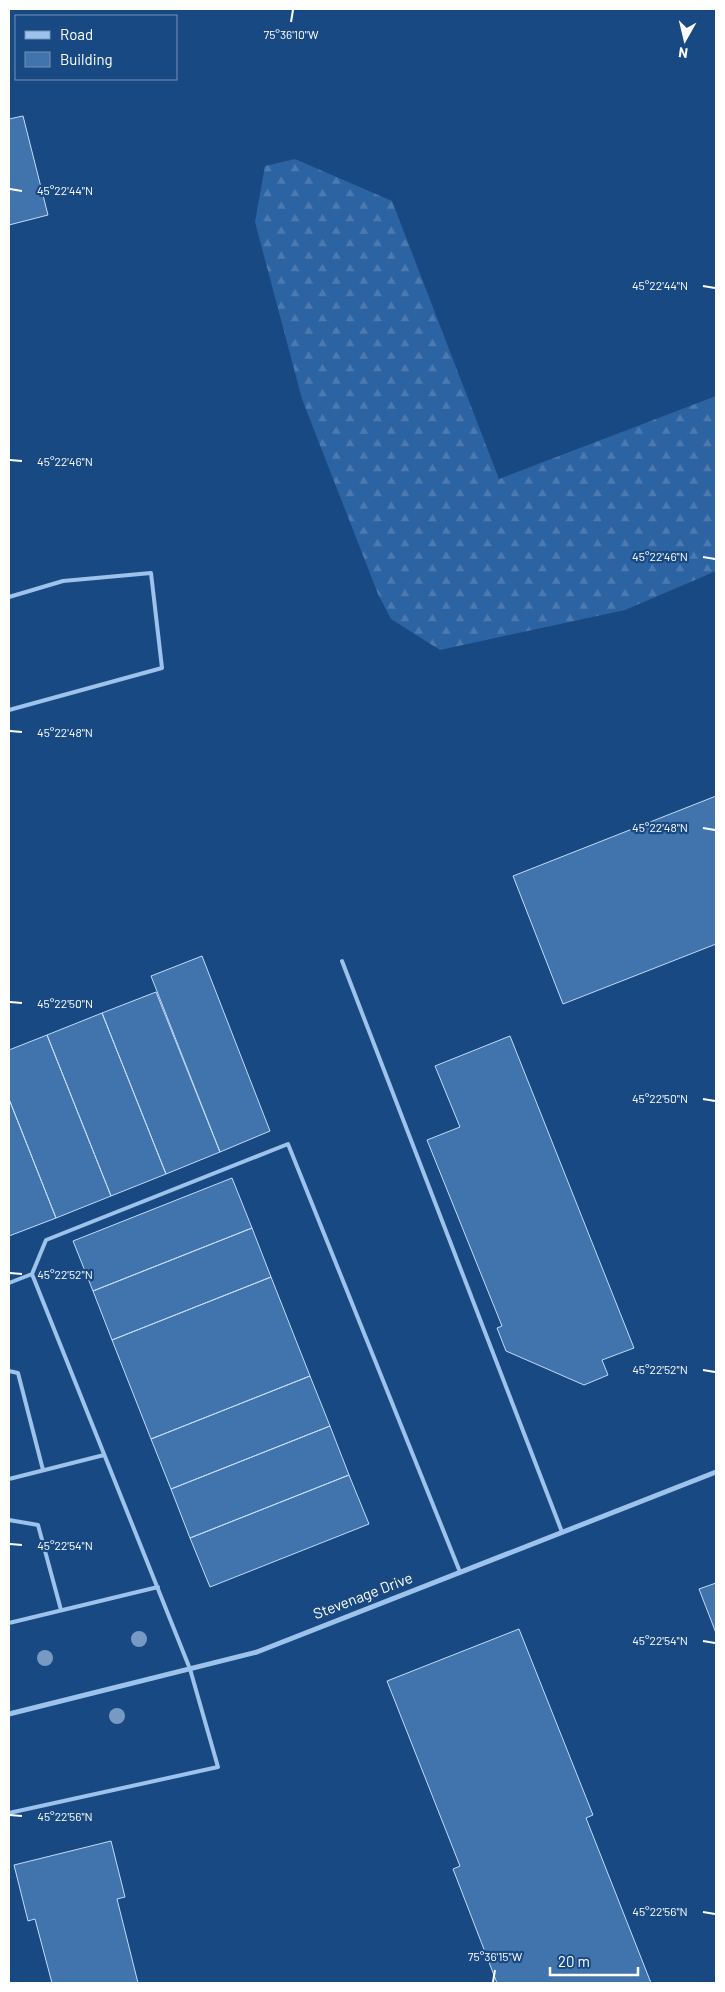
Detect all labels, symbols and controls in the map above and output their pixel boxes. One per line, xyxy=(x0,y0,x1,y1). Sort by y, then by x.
legend xyxy=(15,15,178,80)
north arrow xyxy=(660,15,710,65)
text: Road xyxy=(60,25,93,43)
text: 75°36'10"W xyxy=(263,27,319,41)
text: N xyxy=(677,44,689,62)
text: Building xyxy=(60,50,113,68)
text: 45°22'44"N xyxy=(37,183,93,197)
text: 45°22'44"N xyxy=(632,278,688,292)
text: 45°22'46"N xyxy=(37,454,93,468)
text: 45°22'46"N xyxy=(632,549,688,563)
text: 45°22'48"N xyxy=(37,725,93,739)
text: 45°22'48"N xyxy=(632,820,688,834)
text: 45°22'50"N xyxy=(37,996,93,1010)
text: 45°22'50"N xyxy=(632,1091,688,1105)
text: 45°22'52"N xyxy=(37,1267,93,1281)
text: 45°22'52"N xyxy=(632,1362,688,1376)
text: 45°22'54"N xyxy=(37,1538,93,1552)
street label: Stevenage Drive xyxy=(310,1568,415,1622)
text: 45°22'54"N xyxy=(632,1633,688,1647)
text: 45°22'56"N xyxy=(37,1809,93,1823)
text: 45°22'56"N xyxy=(632,1904,688,1918)
scale bar xyxy=(550,1944,638,1976)
text: 75°36'15"W xyxy=(468,1949,523,1963)
text: 20 m xyxy=(558,1952,590,1970)

